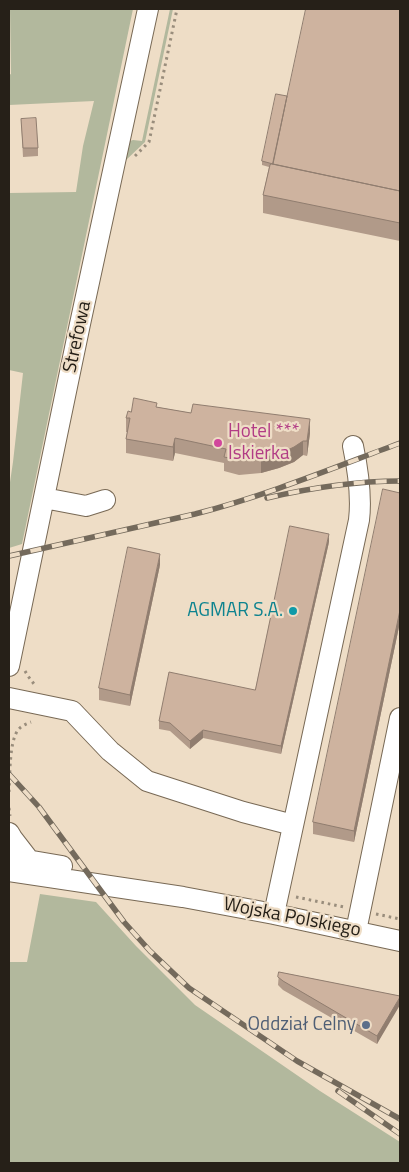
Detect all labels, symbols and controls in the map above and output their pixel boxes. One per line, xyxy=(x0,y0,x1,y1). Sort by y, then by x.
street label: Strefowa xyxy=(59,299,97,375)
place label: Hotel *** Iskierka xyxy=(228,421,299,465)
marker: Hotel *** Iskierka xyxy=(212,437,224,449)
place label: AGMAR S.A. xyxy=(187,600,283,622)
marker: AGMAR S.A. xyxy=(287,605,299,617)
street label: Wojska Polskiego xyxy=(221,894,363,942)
place label: Oddział Celny xyxy=(248,1014,356,1036)
marker: Oddział Celny xyxy=(360,1019,372,1031)

